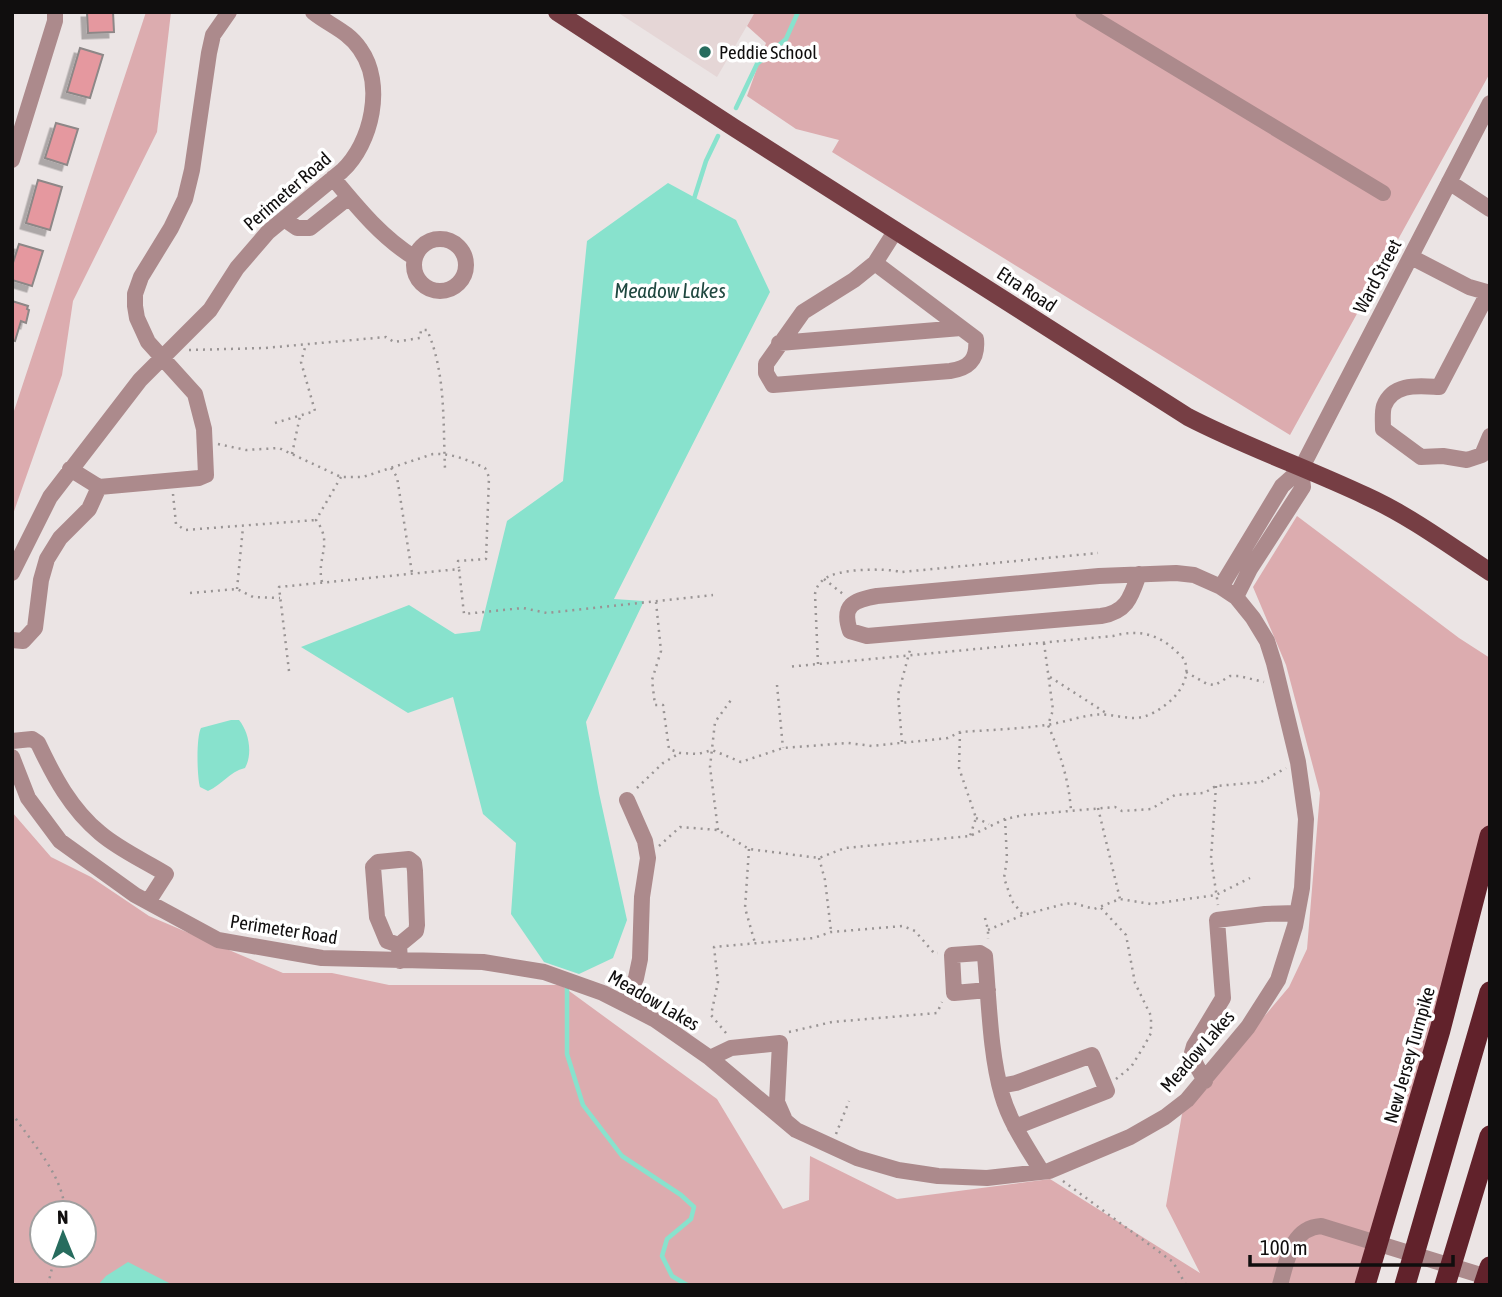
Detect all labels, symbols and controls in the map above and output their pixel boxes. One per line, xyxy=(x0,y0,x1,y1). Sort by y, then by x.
place label: Peddie School xyxy=(719,41,817,63)
marker: Peddie School xyxy=(697,44,713,60)
street label: Perimeter Road xyxy=(239,147,335,235)
street label: Ward Street xyxy=(1348,235,1406,317)
street label: Etra Road xyxy=(993,262,1061,316)
water label: Meadow Lakes xyxy=(614,278,726,302)
street label: Perimeter Road xyxy=(229,910,339,948)
street label: Meadow Lakes xyxy=(605,965,704,1035)
street label: New Jersey Turnpike xyxy=(1379,984,1439,1126)
street label: Meadow Lakes xyxy=(1155,1005,1239,1096)
north arrow xyxy=(28,1199,98,1269)
text: N xyxy=(57,1206,69,1228)
scale bar xyxy=(1250,1224,1453,1268)
text: 100 m xyxy=(1260,1235,1308,1259)

